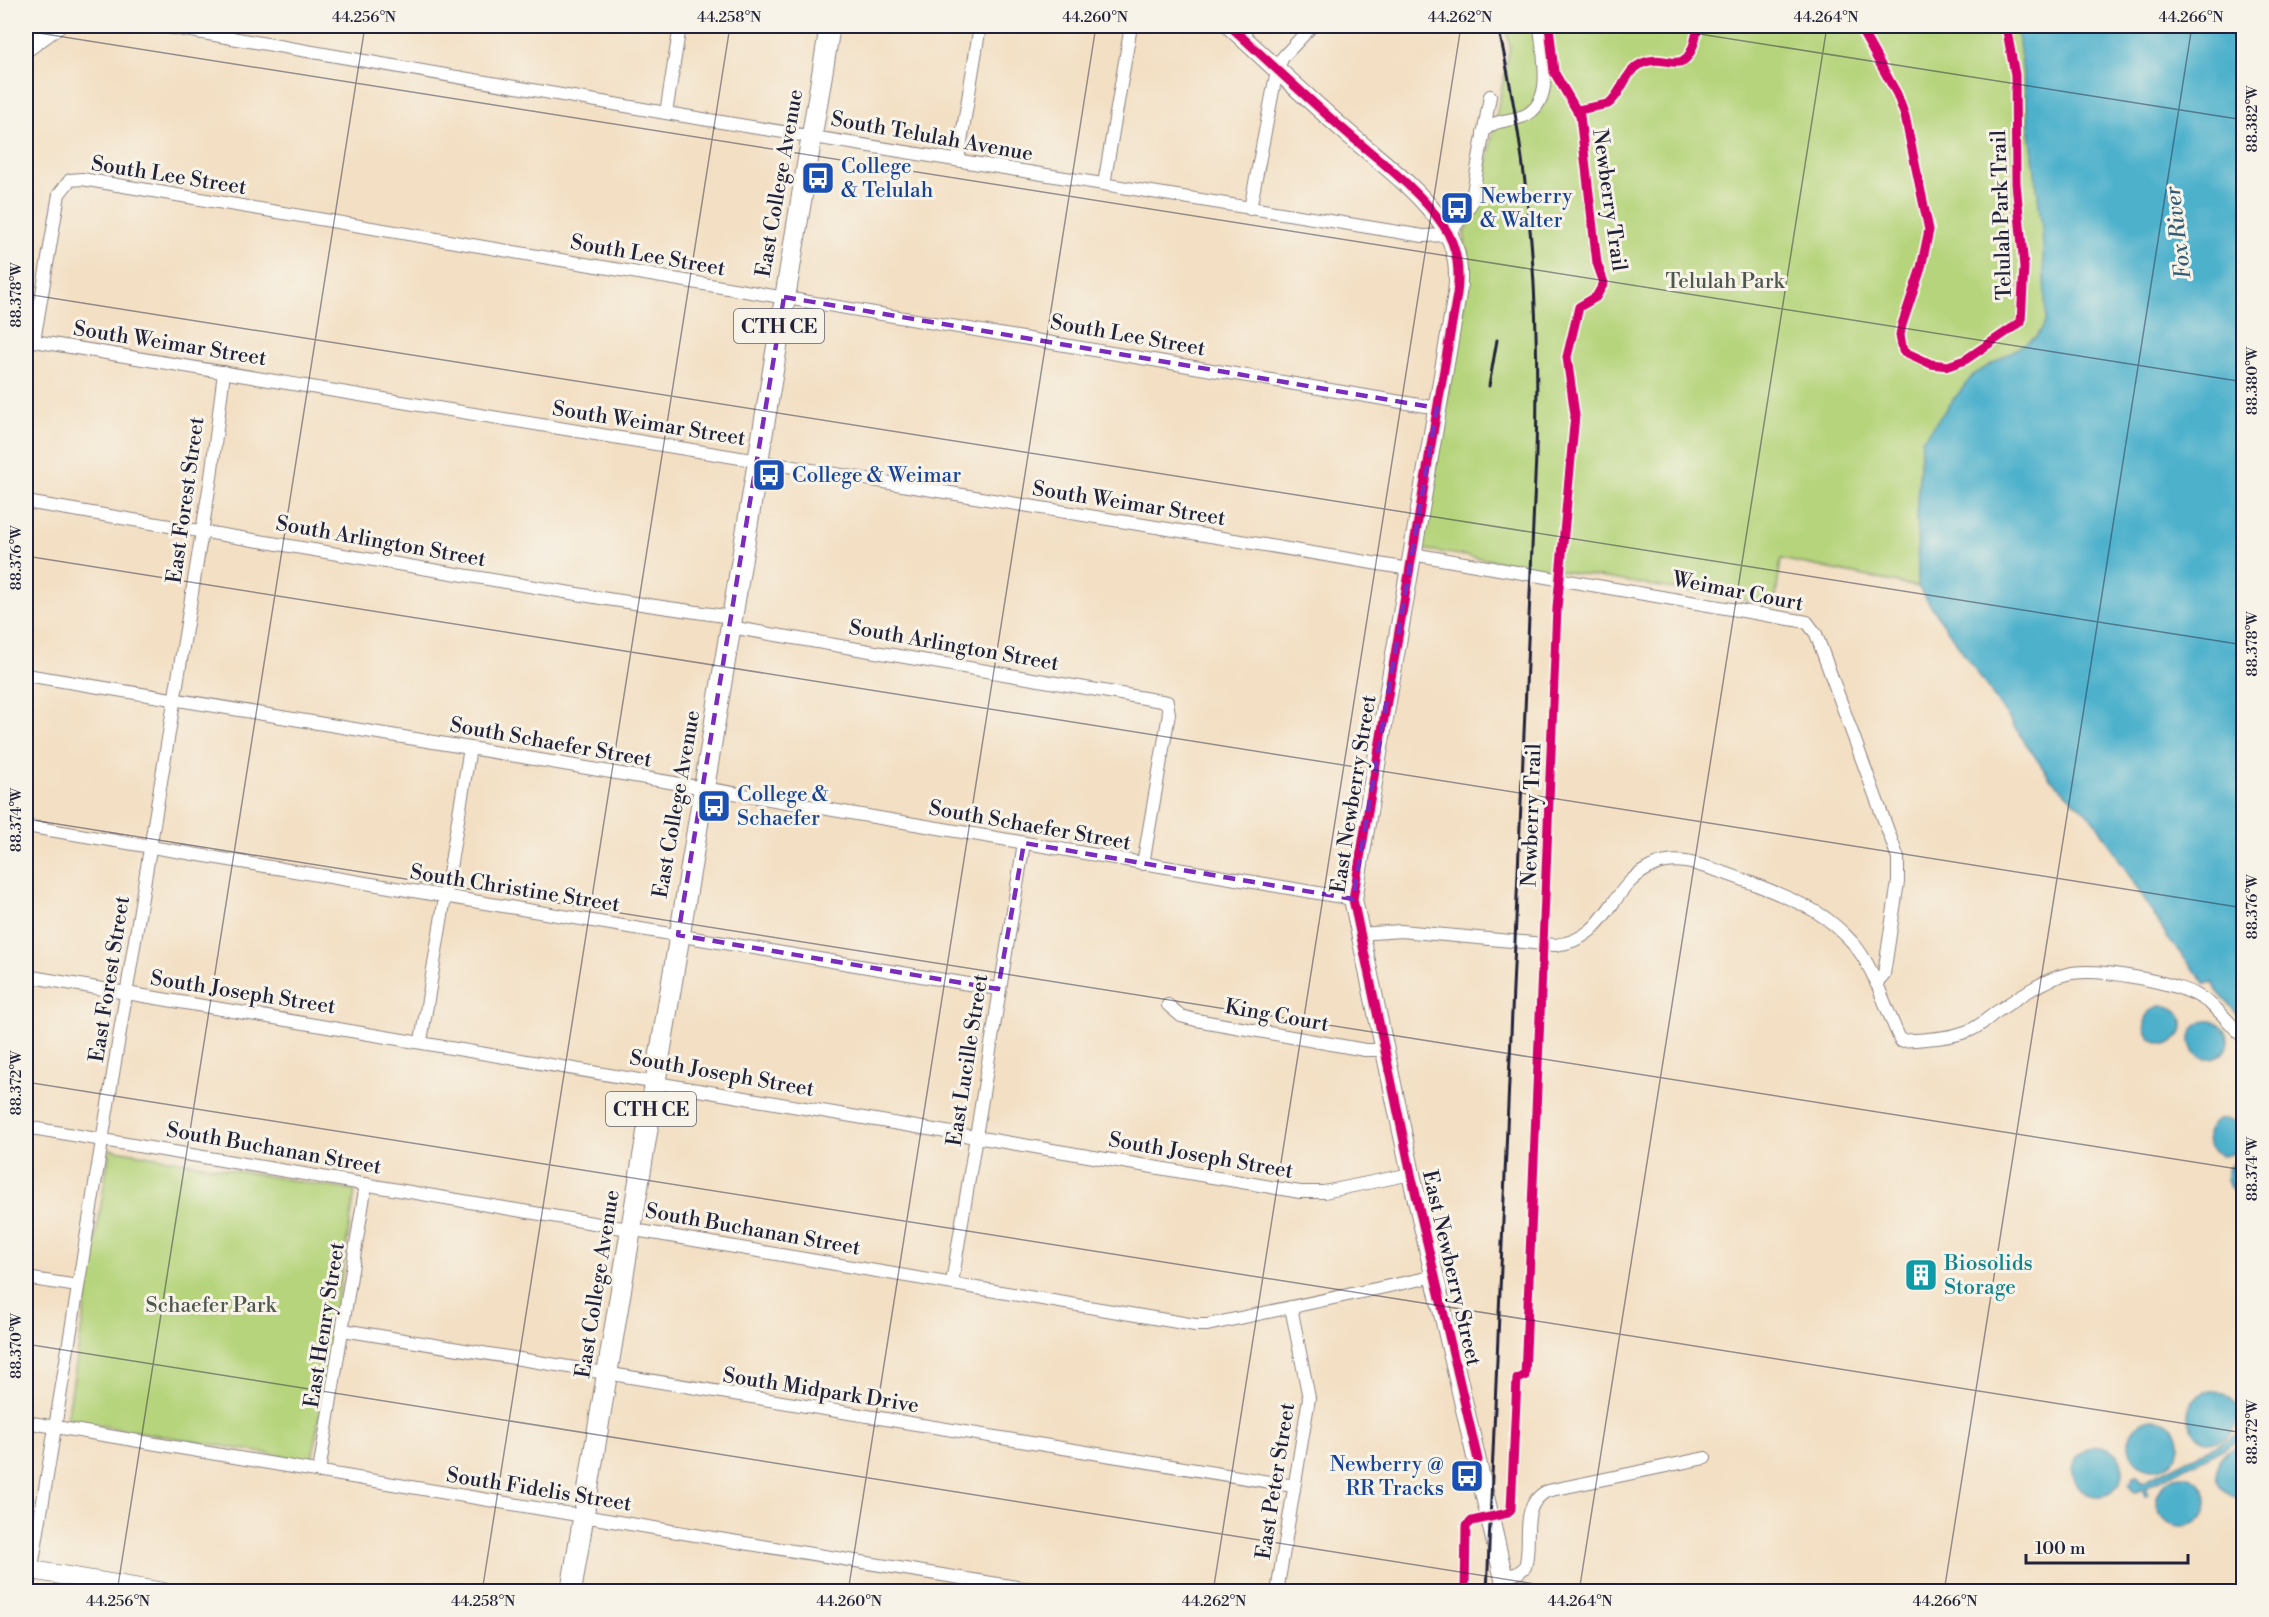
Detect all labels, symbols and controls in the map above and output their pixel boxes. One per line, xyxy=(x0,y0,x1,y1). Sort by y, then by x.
text: 44.256°N xyxy=(332,8,396,27)
text: 44.258°N xyxy=(697,8,761,27)
text: 44.260°N xyxy=(1062,8,1128,27)
text: 44.262°N xyxy=(1428,8,1492,27)
text: 44.264°N xyxy=(1793,8,1859,27)
text: 44.266°N xyxy=(2159,8,2223,27)
text: 88.382°W xyxy=(2243,85,2262,152)
street label: East College Avenue xyxy=(751,87,809,279)
street label: South Telulah Avenue xyxy=(829,106,1035,168)
street label: Newberry Trail xyxy=(1586,127,1632,273)
street label: Telulah Park Trail xyxy=(1986,130,2018,300)
street label: South Lee Street xyxy=(89,151,249,201)
place label: College & Telulah xyxy=(841,154,934,204)
bus stop icon: College & Telulah xyxy=(800,160,836,196)
place label: Newberry & Walter xyxy=(1480,184,1573,234)
water label: Fox River xyxy=(2159,184,2198,281)
bus stop icon: Newberry & Walter xyxy=(1439,190,1475,226)
street label: South Lee Street xyxy=(568,230,728,283)
text: 88.378°W xyxy=(7,262,26,328)
park label: Telulah Park xyxy=(1665,269,1786,295)
road number: CTH CE xyxy=(734,309,824,343)
street label: South Lee Street xyxy=(1048,310,1208,363)
street label: South Weimar Street xyxy=(71,316,269,372)
text: 88.380°W xyxy=(2243,346,2262,415)
street label: South Weimar Street xyxy=(550,396,748,452)
street label: East Forest Street xyxy=(161,415,211,585)
bus stop icon: College & Weimar xyxy=(751,457,787,493)
place label: College & Weimar xyxy=(792,463,961,489)
street label: South Weimar Street xyxy=(1030,476,1228,532)
street label: South Arlington Street xyxy=(274,511,488,573)
text: 88.376°W xyxy=(7,525,26,590)
street label: Weimar Court xyxy=(1669,566,1806,618)
text: 88.378°W xyxy=(2243,611,2262,677)
street label: South Arlington Street xyxy=(847,615,1061,677)
street label: East Newberry Street xyxy=(1325,693,1383,895)
street label: East College Avenue xyxy=(648,708,706,900)
street label: South Schaefer Street xyxy=(448,712,654,774)
street label: Newberry Trail xyxy=(1517,743,1547,887)
place label: College & Schaefer xyxy=(737,782,829,832)
text: 88.374°W xyxy=(7,787,26,852)
bus stop icon: College & Schaefer xyxy=(696,788,732,824)
street label: South Schaefer Street xyxy=(927,795,1133,857)
street label: South Christine Street xyxy=(408,860,622,918)
text: 88.376°W xyxy=(2243,874,2262,939)
street label: East Forest Street xyxy=(84,894,136,1064)
street label: South Joseph Street xyxy=(148,966,338,1021)
street label: East Lucille Street xyxy=(942,972,995,1148)
street label: King Court xyxy=(1223,994,1331,1038)
street label: South Joseph Street xyxy=(628,1045,817,1103)
text: 88.372°W xyxy=(7,1050,26,1115)
road number: CTH CE xyxy=(606,1092,696,1126)
street label: South Buchanan Street xyxy=(164,1117,384,1181)
street label: South Joseph Street xyxy=(1107,1127,1296,1185)
text: 88.374°W xyxy=(2243,1136,2262,1201)
street label: East Newberry Street xyxy=(1416,1168,1486,1369)
street label: East College Avenue xyxy=(570,1188,626,1380)
street label: South Buchanan Street xyxy=(643,1198,863,1262)
street label: East Henry Street xyxy=(299,1240,351,1410)
place label: Biosolids Storage xyxy=(1943,1251,2033,1301)
building icon: Biosolids Storage xyxy=(1903,1257,1939,1293)
park label: Schaefer Park xyxy=(145,1293,278,1319)
text: 88.370°W xyxy=(7,1313,26,1379)
street label: South Midpark Drive xyxy=(721,1363,921,1419)
text: 88.372°W xyxy=(2243,1399,2262,1464)
street label: East Peter Street xyxy=(1251,1400,1301,1561)
place label: Newberry @ RR Tracks xyxy=(1330,1452,1444,1502)
bus stop icon: Newberry @ RR Tracks xyxy=(1449,1458,1485,1494)
street label: South Fidelis Street xyxy=(444,1463,634,1518)
scale bar xyxy=(2026,1527,2188,1565)
text: 100 m xyxy=(2035,1537,2086,1560)
text: 44.256°N xyxy=(86,1592,150,1611)
text: 44.258°N xyxy=(451,1592,515,1611)
text: 44.260°N xyxy=(816,1592,882,1611)
text: 44.262°N xyxy=(1182,1592,1246,1611)
text: 44.264°N xyxy=(1547,1592,1613,1611)
text: 44.266°N xyxy=(1913,1592,1977,1611)

